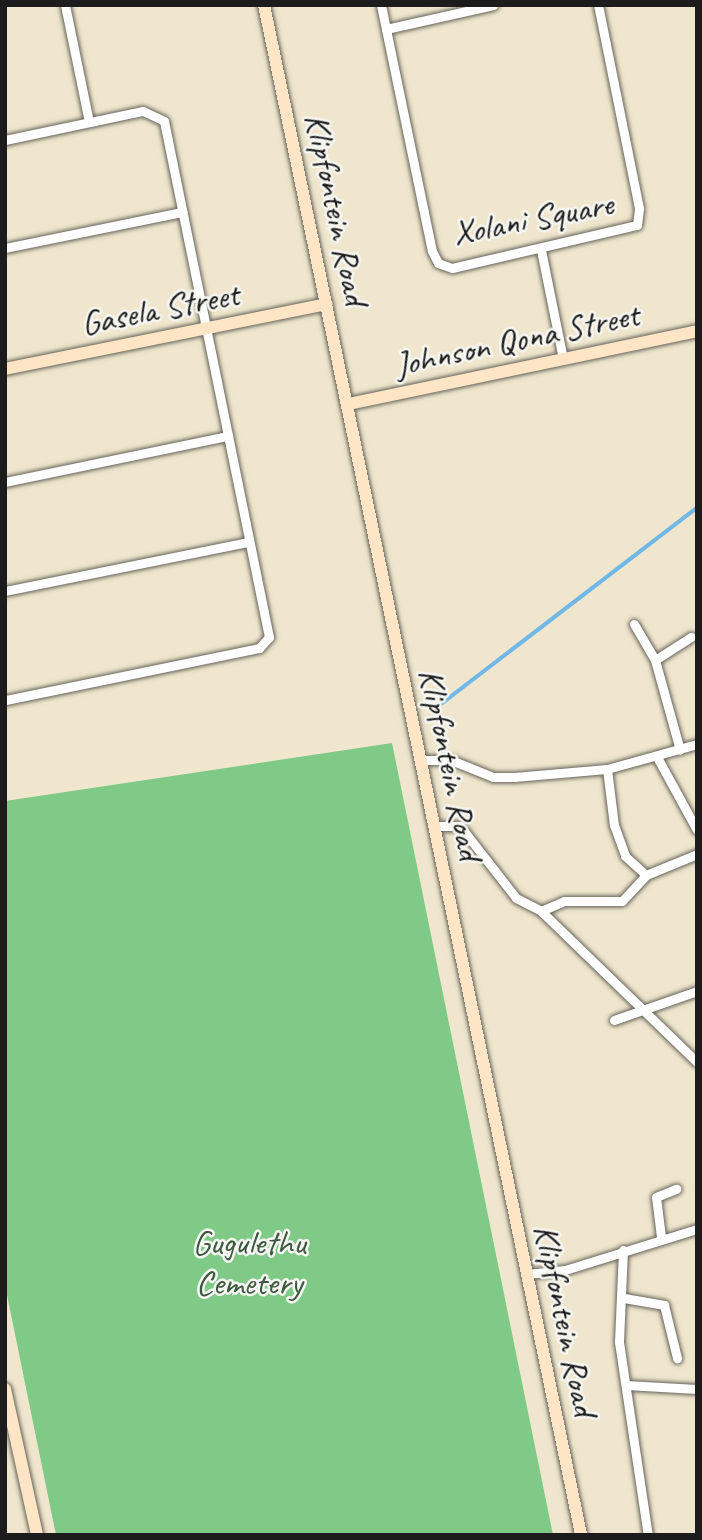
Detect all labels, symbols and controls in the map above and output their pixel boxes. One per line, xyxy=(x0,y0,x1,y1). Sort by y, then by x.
street label: Klipfontein Road xyxy=(295,110,377,308)
street label: Xolani Square xyxy=(450,183,616,255)
street label: Gasela Street xyxy=(77,273,243,345)
street label: Johnson Qona Street xyxy=(392,294,642,386)
street label: Klipfontein Road xyxy=(409,665,491,863)
street label: Klipfontein Road xyxy=(524,1221,606,1419)
park label: Gugulethu Cemetery xyxy=(192,1222,306,1304)

